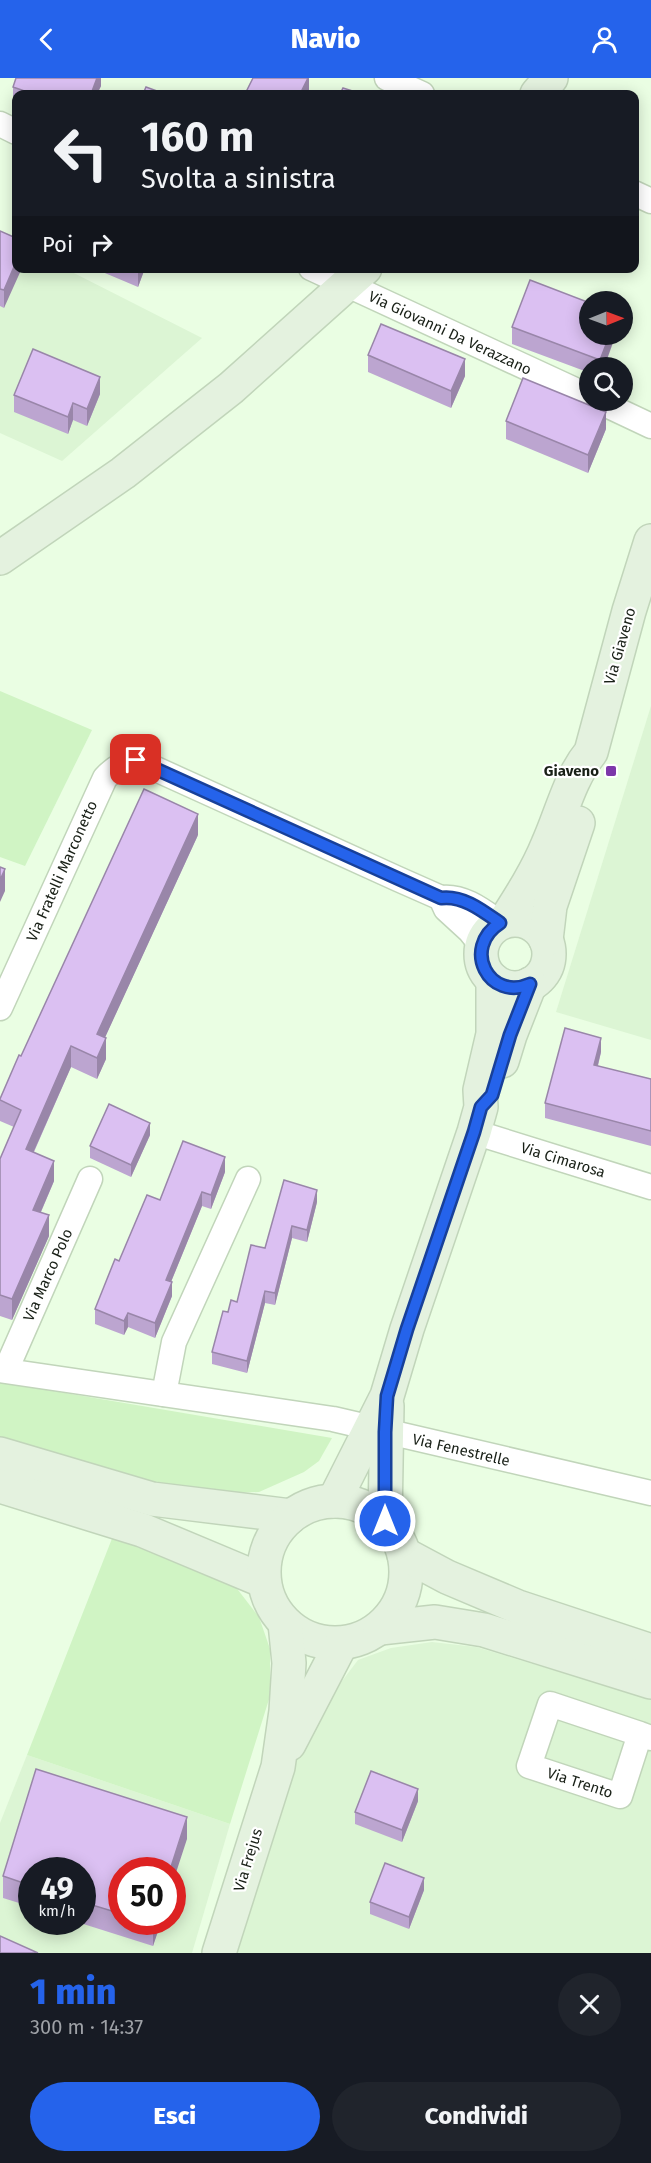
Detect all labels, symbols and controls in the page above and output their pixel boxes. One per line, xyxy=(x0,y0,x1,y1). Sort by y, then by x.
icon: back xyxy=(30,23,63,56)
text: Navio xyxy=(291,23,360,55)
icon: person xyxy=(588,23,621,56)
text: 160 m xyxy=(141,112,254,162)
icon: left xyxy=(42,114,120,192)
text: Svolta a sinistra xyxy=(141,163,336,195)
icon: right xyxy=(85,228,118,261)
text: Poi xyxy=(42,231,73,258)
street label: Via Giovanni Da Verazzano xyxy=(366,287,534,379)
north arrow xyxy=(579,291,633,345)
map controls xyxy=(579,291,633,411)
button: search xyxy=(579,357,633,411)
street label: Via Giaveno xyxy=(600,605,640,687)
pin xyxy=(110,734,161,785)
icon: arrive xyxy=(119,743,152,776)
place label: Giaveno xyxy=(544,762,599,780)
marker: Giaveno xyxy=(604,764,618,778)
street label: Via Fratelli Marconetto xyxy=(23,798,101,944)
street label: Via Cimarosa xyxy=(519,1139,607,1181)
street label: Via Marco Polo xyxy=(20,1226,76,1324)
street label: Via Fenestrelle xyxy=(410,1430,512,1470)
position arrow xyxy=(353,1489,417,1553)
street label: Via Trento xyxy=(545,1764,615,1802)
street label: Via Frejus xyxy=(230,1826,266,1894)
speed limit sign: 50 xyxy=(108,1857,186,1935)
text: 49 xyxy=(40,1871,74,1907)
text: km/h xyxy=(38,1902,76,1920)
text: 1 min xyxy=(30,1970,116,2014)
button: close xyxy=(558,1973,621,2036)
text: 300 m · 14:37 xyxy=(30,2015,143,2039)
button: Esci xyxy=(30,2082,320,2151)
button: Condividi xyxy=(332,2082,621,2151)

